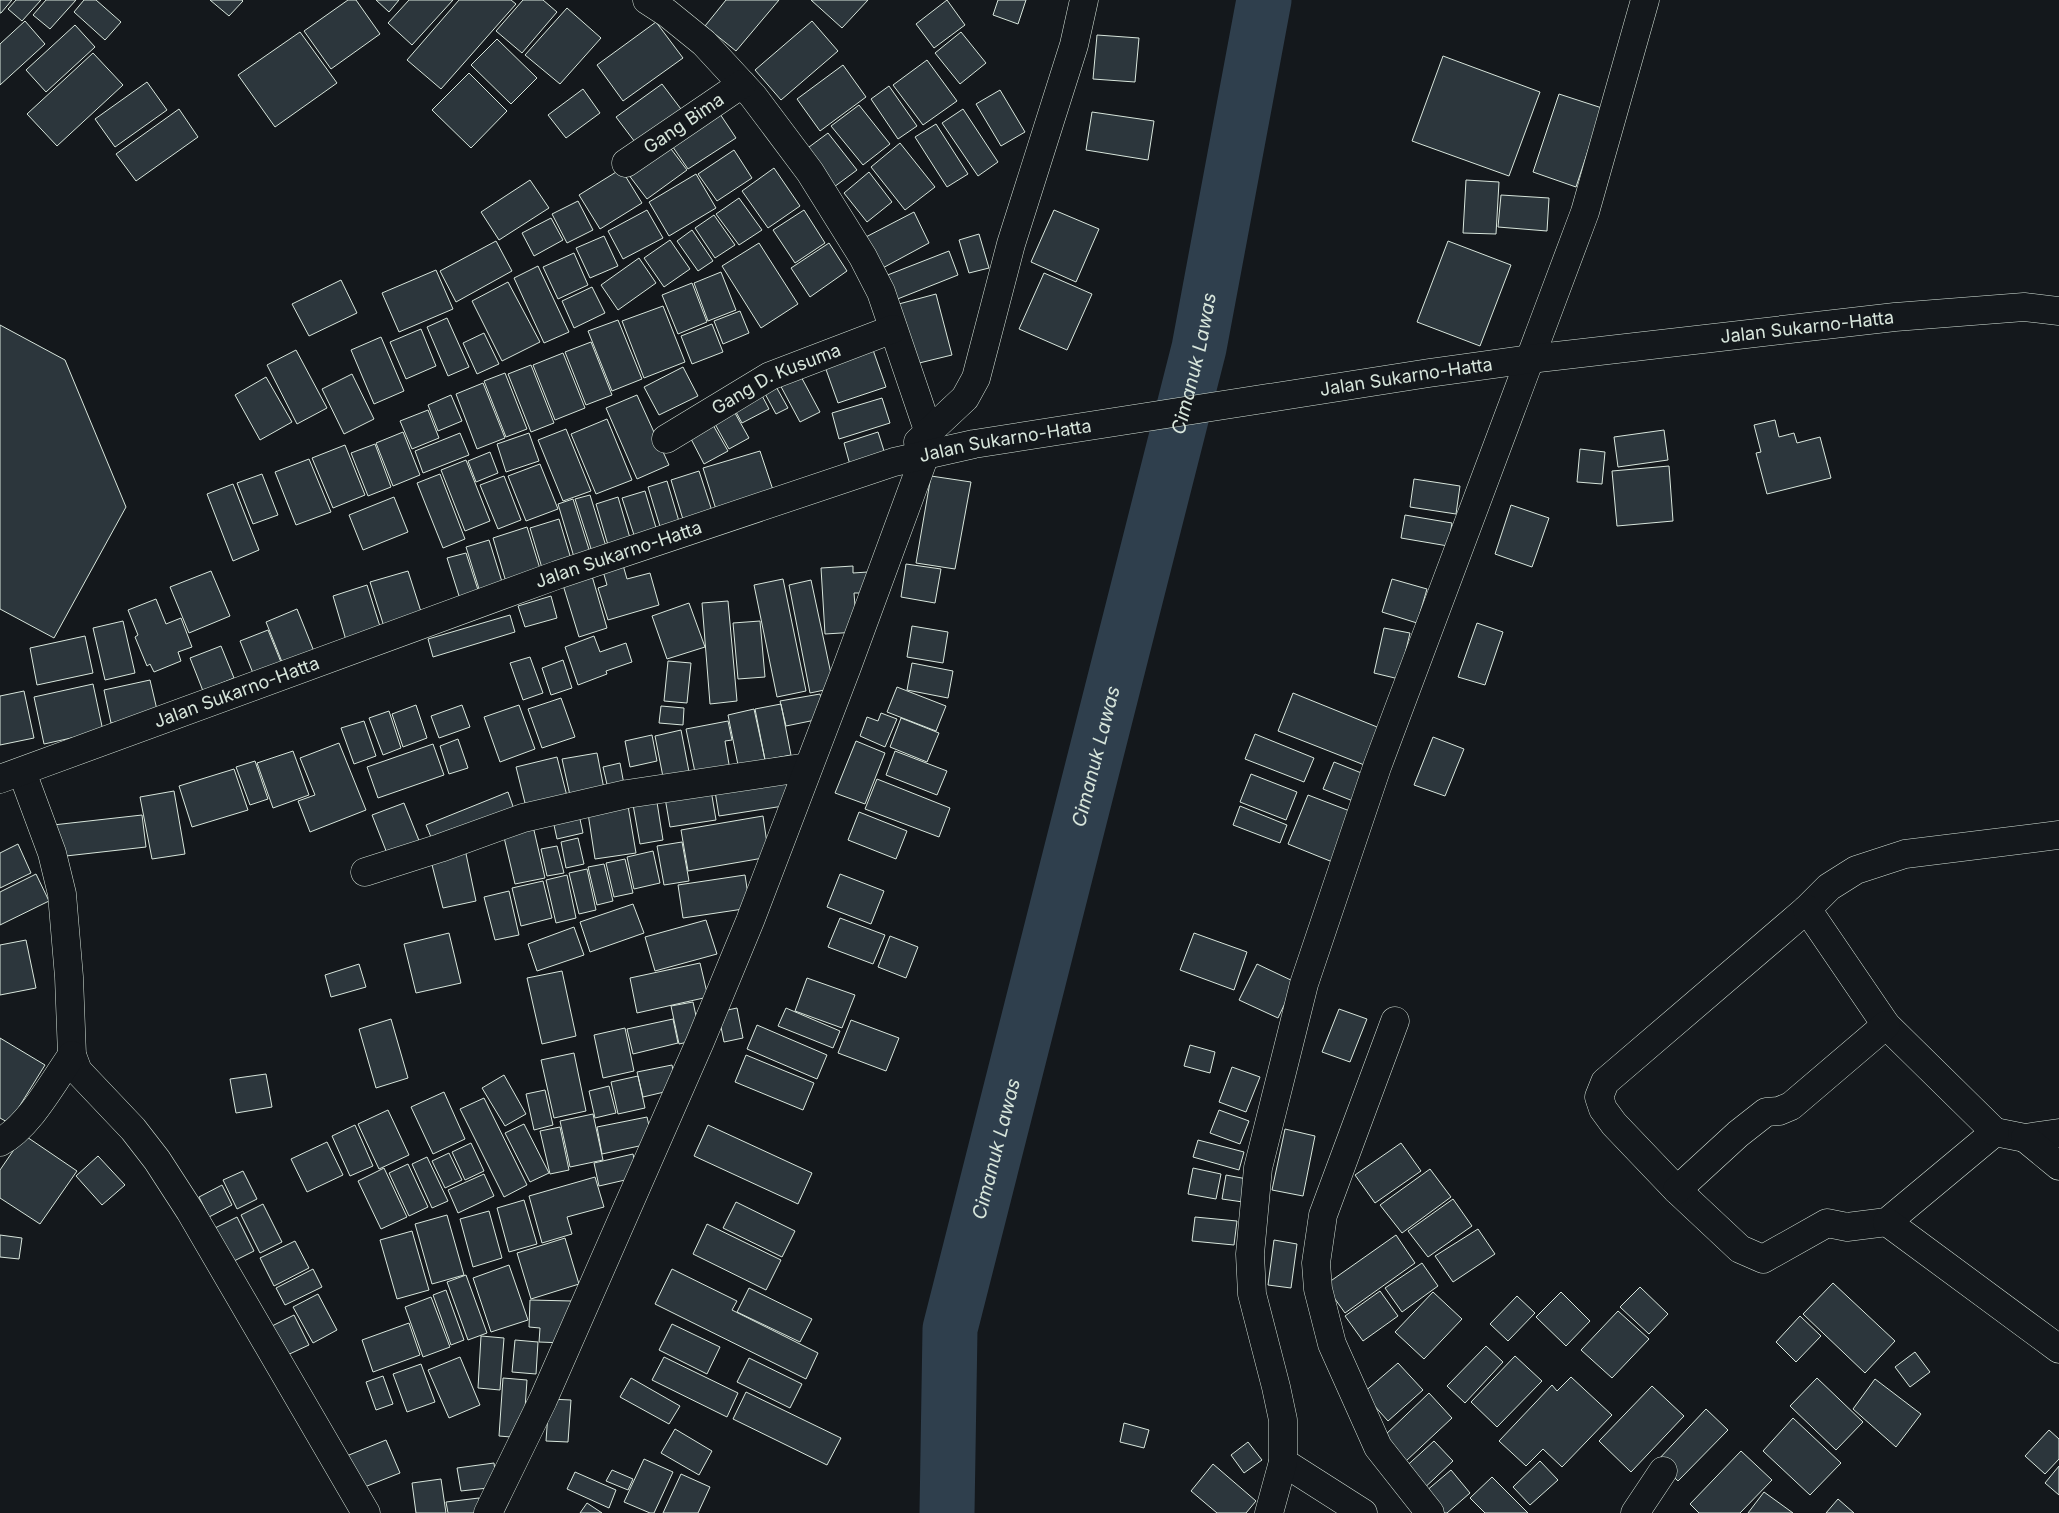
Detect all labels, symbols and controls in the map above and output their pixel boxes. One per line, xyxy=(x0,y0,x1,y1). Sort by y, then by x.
street label: Gang Bima xyxy=(640,89,728,158)
water label: Cimanuk Lawas xyxy=(1167,291,1221,437)
street label: Jalan Sukarno-Hatta xyxy=(1719,306,1895,347)
street label: Gang D. Kusuma xyxy=(708,339,844,419)
street label: Jalan Sukarno-Hatta xyxy=(1318,353,1494,400)
street label: Jalan Sukarno-Hatta xyxy=(917,415,1093,466)
street label: Jalan Sukarno-Hatta xyxy=(532,516,704,592)
street label: Jalan Sukarno-Hatta xyxy=(151,652,322,732)
water label: Cimanuk Lawas xyxy=(1067,683,1125,829)
water label: Cimanuk Lawas xyxy=(967,1076,1025,1222)

